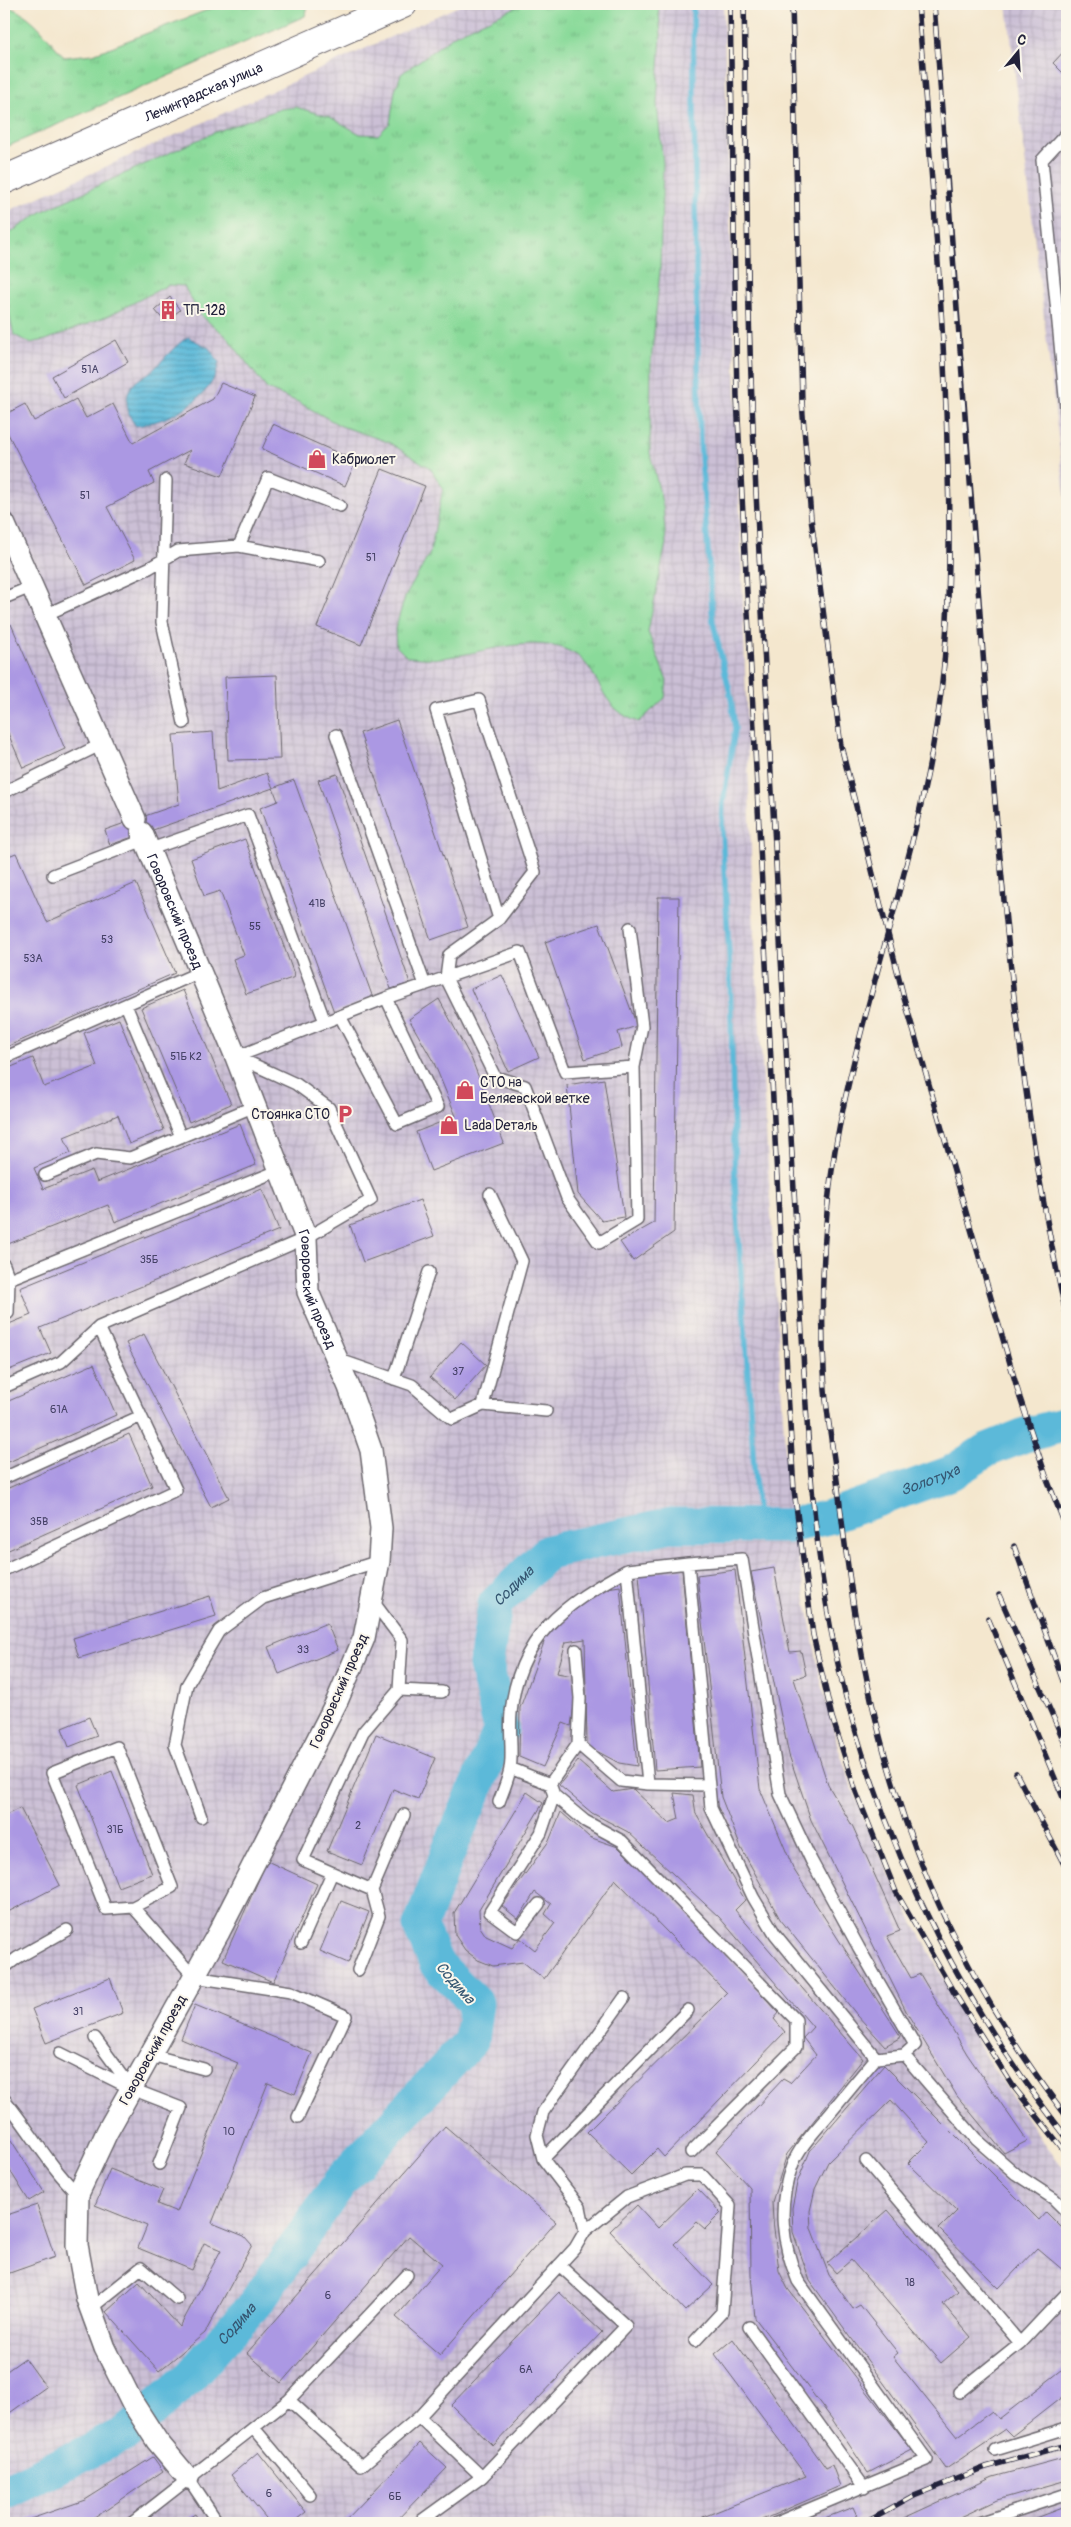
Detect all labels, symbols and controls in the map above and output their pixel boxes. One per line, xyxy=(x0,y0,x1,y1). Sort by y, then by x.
north arrow xyxy=(994,28,1044,78)
text: С xyxy=(1015,31,1029,50)
street label: Ленинградская улица xyxy=(141,59,265,126)
building icon: ТП-128 xyxy=(157,299,179,321)
place label: ТП-128 xyxy=(183,302,226,319)
house number: 51А xyxy=(81,363,99,376)
shop icon: Кабриолет xyxy=(306,448,328,470)
place label: Кабриолет xyxy=(332,451,396,468)
house number: 51 xyxy=(80,489,90,502)
house number: 51 xyxy=(366,551,376,564)
street label: Говоровский проезд xyxy=(143,851,207,972)
house number: 41В xyxy=(309,897,325,910)
house number: 55 xyxy=(249,920,261,933)
house number: 53 xyxy=(101,933,113,946)
house number: 53А xyxy=(23,952,43,965)
house number: 51Б К2 xyxy=(170,1050,202,1063)
place label: СТО на Беляевской ветке xyxy=(480,1074,590,1107)
shop icon: СТО на Беляевской ветке xyxy=(454,1079,476,1101)
parking icon: Стоянка СТО xyxy=(334,1103,356,1125)
place label: Стоянка СТО xyxy=(251,1106,330,1123)
shop icon: Lada Dеталь xyxy=(438,1114,460,1136)
place label: Lada Dеталь xyxy=(464,1117,538,1134)
street label: Говоровский проезд xyxy=(295,1227,340,1352)
house number: 35Б xyxy=(140,1253,158,1266)
house number: 37 xyxy=(452,1365,464,1378)
house number: 61А xyxy=(50,1403,68,1416)
water label: Золотуха xyxy=(898,1460,964,1500)
house number: 35В xyxy=(30,1515,48,1528)
water label: Содима xyxy=(489,1561,539,1610)
street label: Говоровский проезд xyxy=(306,1631,372,1751)
house number: 33 xyxy=(297,1643,309,1656)
house number: 2 xyxy=(355,1819,361,1832)
house number: 31Б xyxy=(106,1823,124,1836)
water label: Содима xyxy=(431,1958,479,2009)
street label: Говоровский проезд xyxy=(116,1991,191,2108)
house number: 31 xyxy=(73,2005,83,2018)
house number: 10 xyxy=(223,2125,235,2138)
house number: 18 xyxy=(905,2276,915,2289)
house number: 6 xyxy=(325,2289,331,2302)
water label: Содима xyxy=(213,2299,261,2349)
house number: 6А xyxy=(519,2363,533,2376)
house number: 6 xyxy=(266,2487,272,2500)
house number: 6Б xyxy=(388,2490,402,2503)

